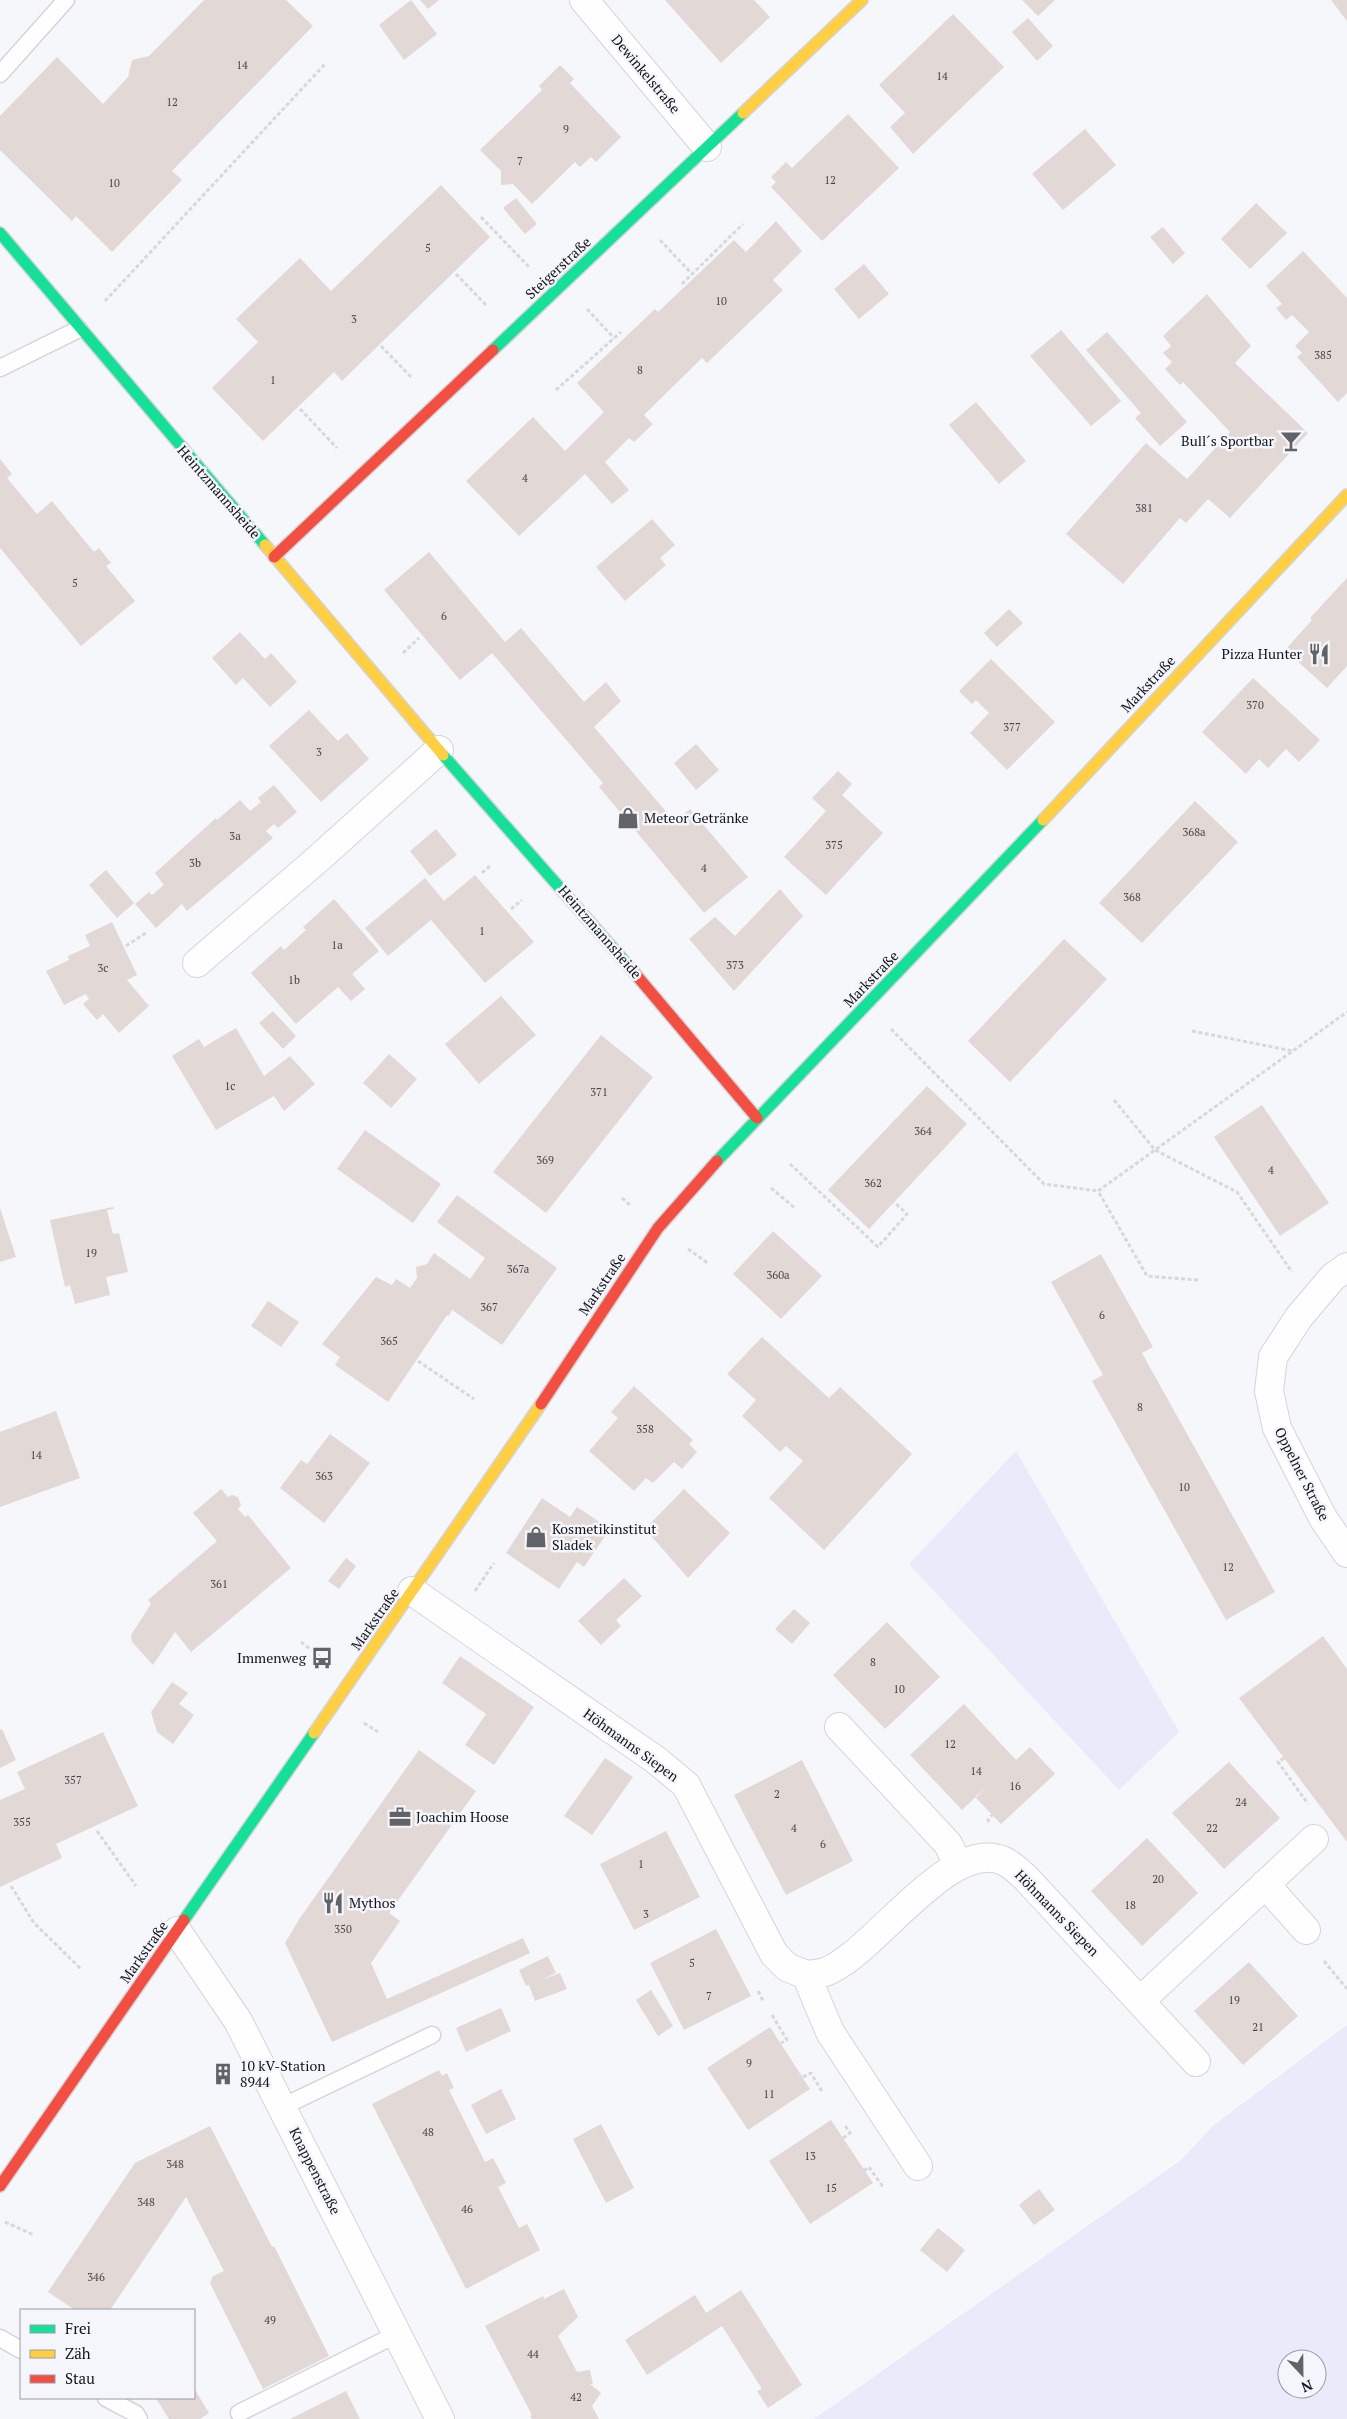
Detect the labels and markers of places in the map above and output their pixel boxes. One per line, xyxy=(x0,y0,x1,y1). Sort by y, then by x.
bar icon: Bull´s Sportbar xyxy=(1278,428,1304,454)
place label: Bull´s Sportbar xyxy=(1181,431,1275,450)
restaurant icon: Pizza Hunter xyxy=(1306,641,1332,667)
place label: Pizza Hunter xyxy=(1221,644,1303,663)
shop icon: Meteor Getränke xyxy=(615,805,641,831)
place label: Meteor Getränke xyxy=(644,808,749,827)
place label: Kosmetikinstitut Sladek xyxy=(552,1519,657,1554)
shop icon: Kosmetikinstitut Sladek xyxy=(523,1524,549,1550)
bus stop icon: Immenweg xyxy=(309,1645,335,1671)
place label: Immenweg xyxy=(237,1648,307,1667)
office icon: Joachim Hoose xyxy=(387,1804,413,1830)
place label: Joachim Hoose xyxy=(416,1807,509,1826)
restaurant icon: Mythos xyxy=(320,1890,346,1916)
place label: Mythos xyxy=(349,1893,395,1912)
place label: 10 kV-Station 8944 xyxy=(240,2056,326,2091)
building icon: 10 kV-Station 8944 xyxy=(210,2061,236,2087)

